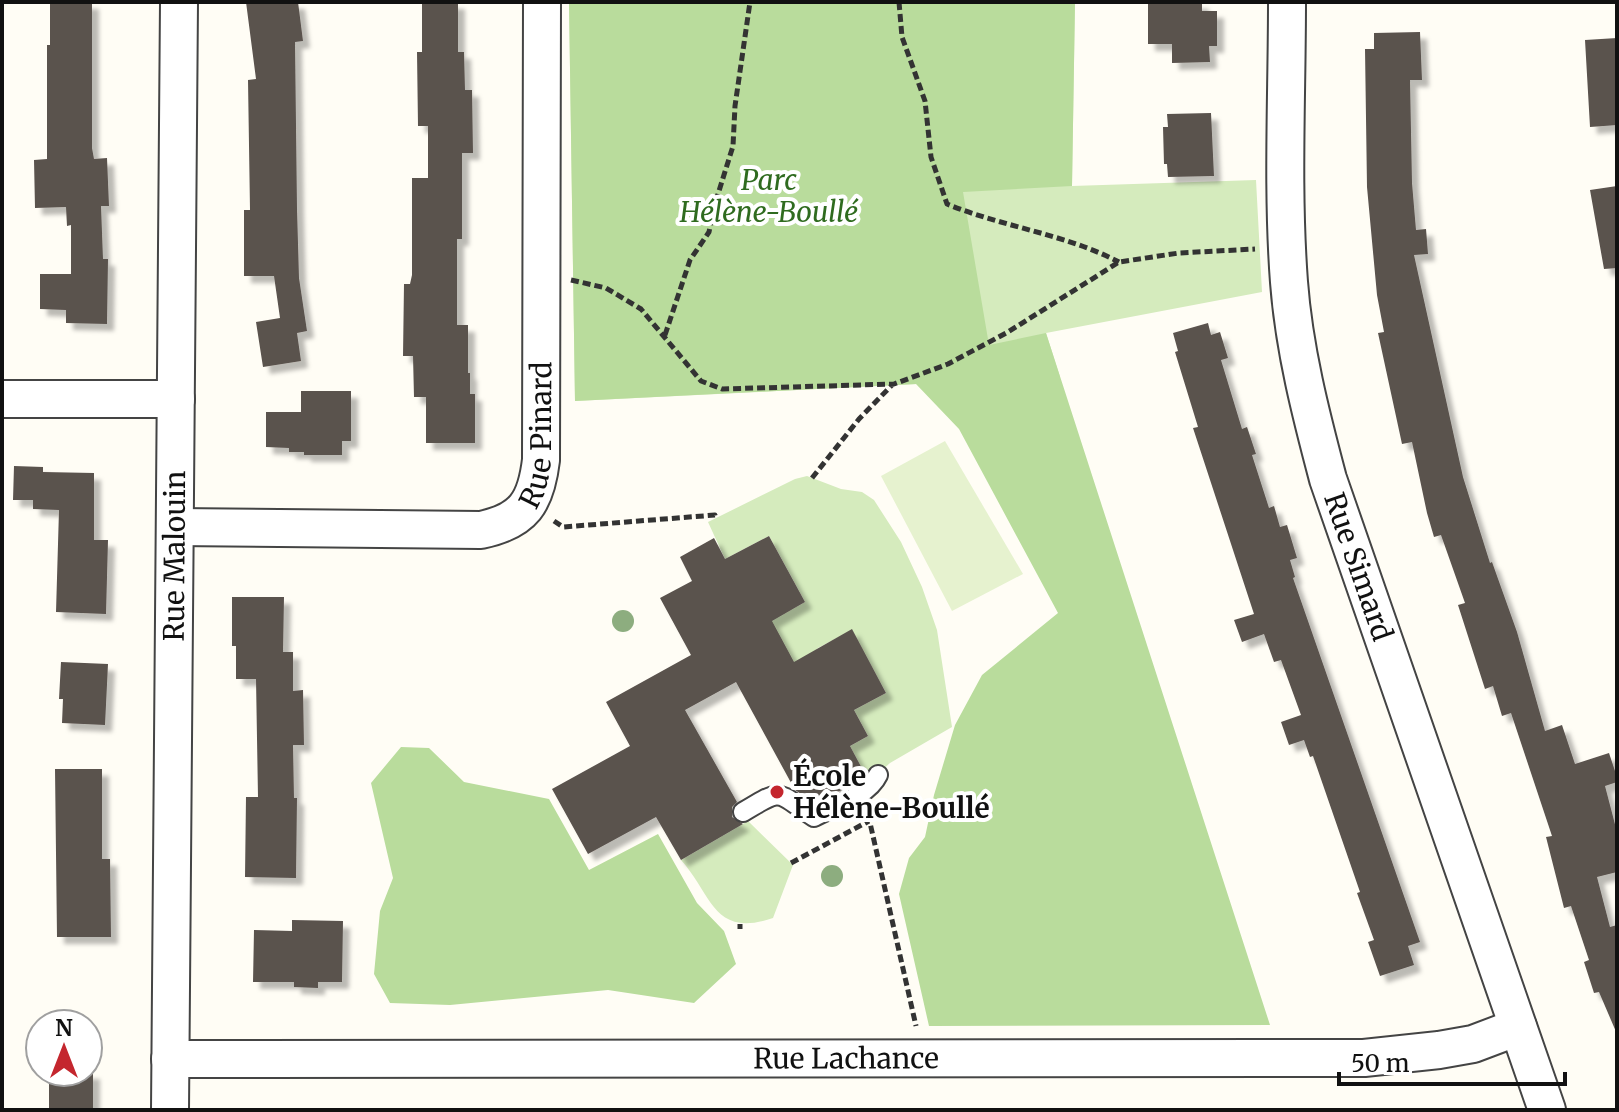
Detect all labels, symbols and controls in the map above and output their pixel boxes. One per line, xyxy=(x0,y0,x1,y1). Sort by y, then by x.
park label: Parc Hélène-Boullé xyxy=(679,162,859,230)
street label: Rue Pinard xyxy=(511,362,559,514)
street label: Rue Malouin xyxy=(156,470,193,642)
street label: Rue Simard xyxy=(1316,488,1401,646)
place label: École Hélène-Boullé xyxy=(793,757,990,826)
marker: École Hélène-Boullé xyxy=(768,783,786,801)
north arrow xyxy=(24,1008,104,1088)
text: N xyxy=(55,1014,73,1042)
scale bar xyxy=(1339,1036,1565,1086)
street label: Rue Lachance xyxy=(753,1040,939,1077)
text: 50 m xyxy=(1351,1048,1410,1079)

